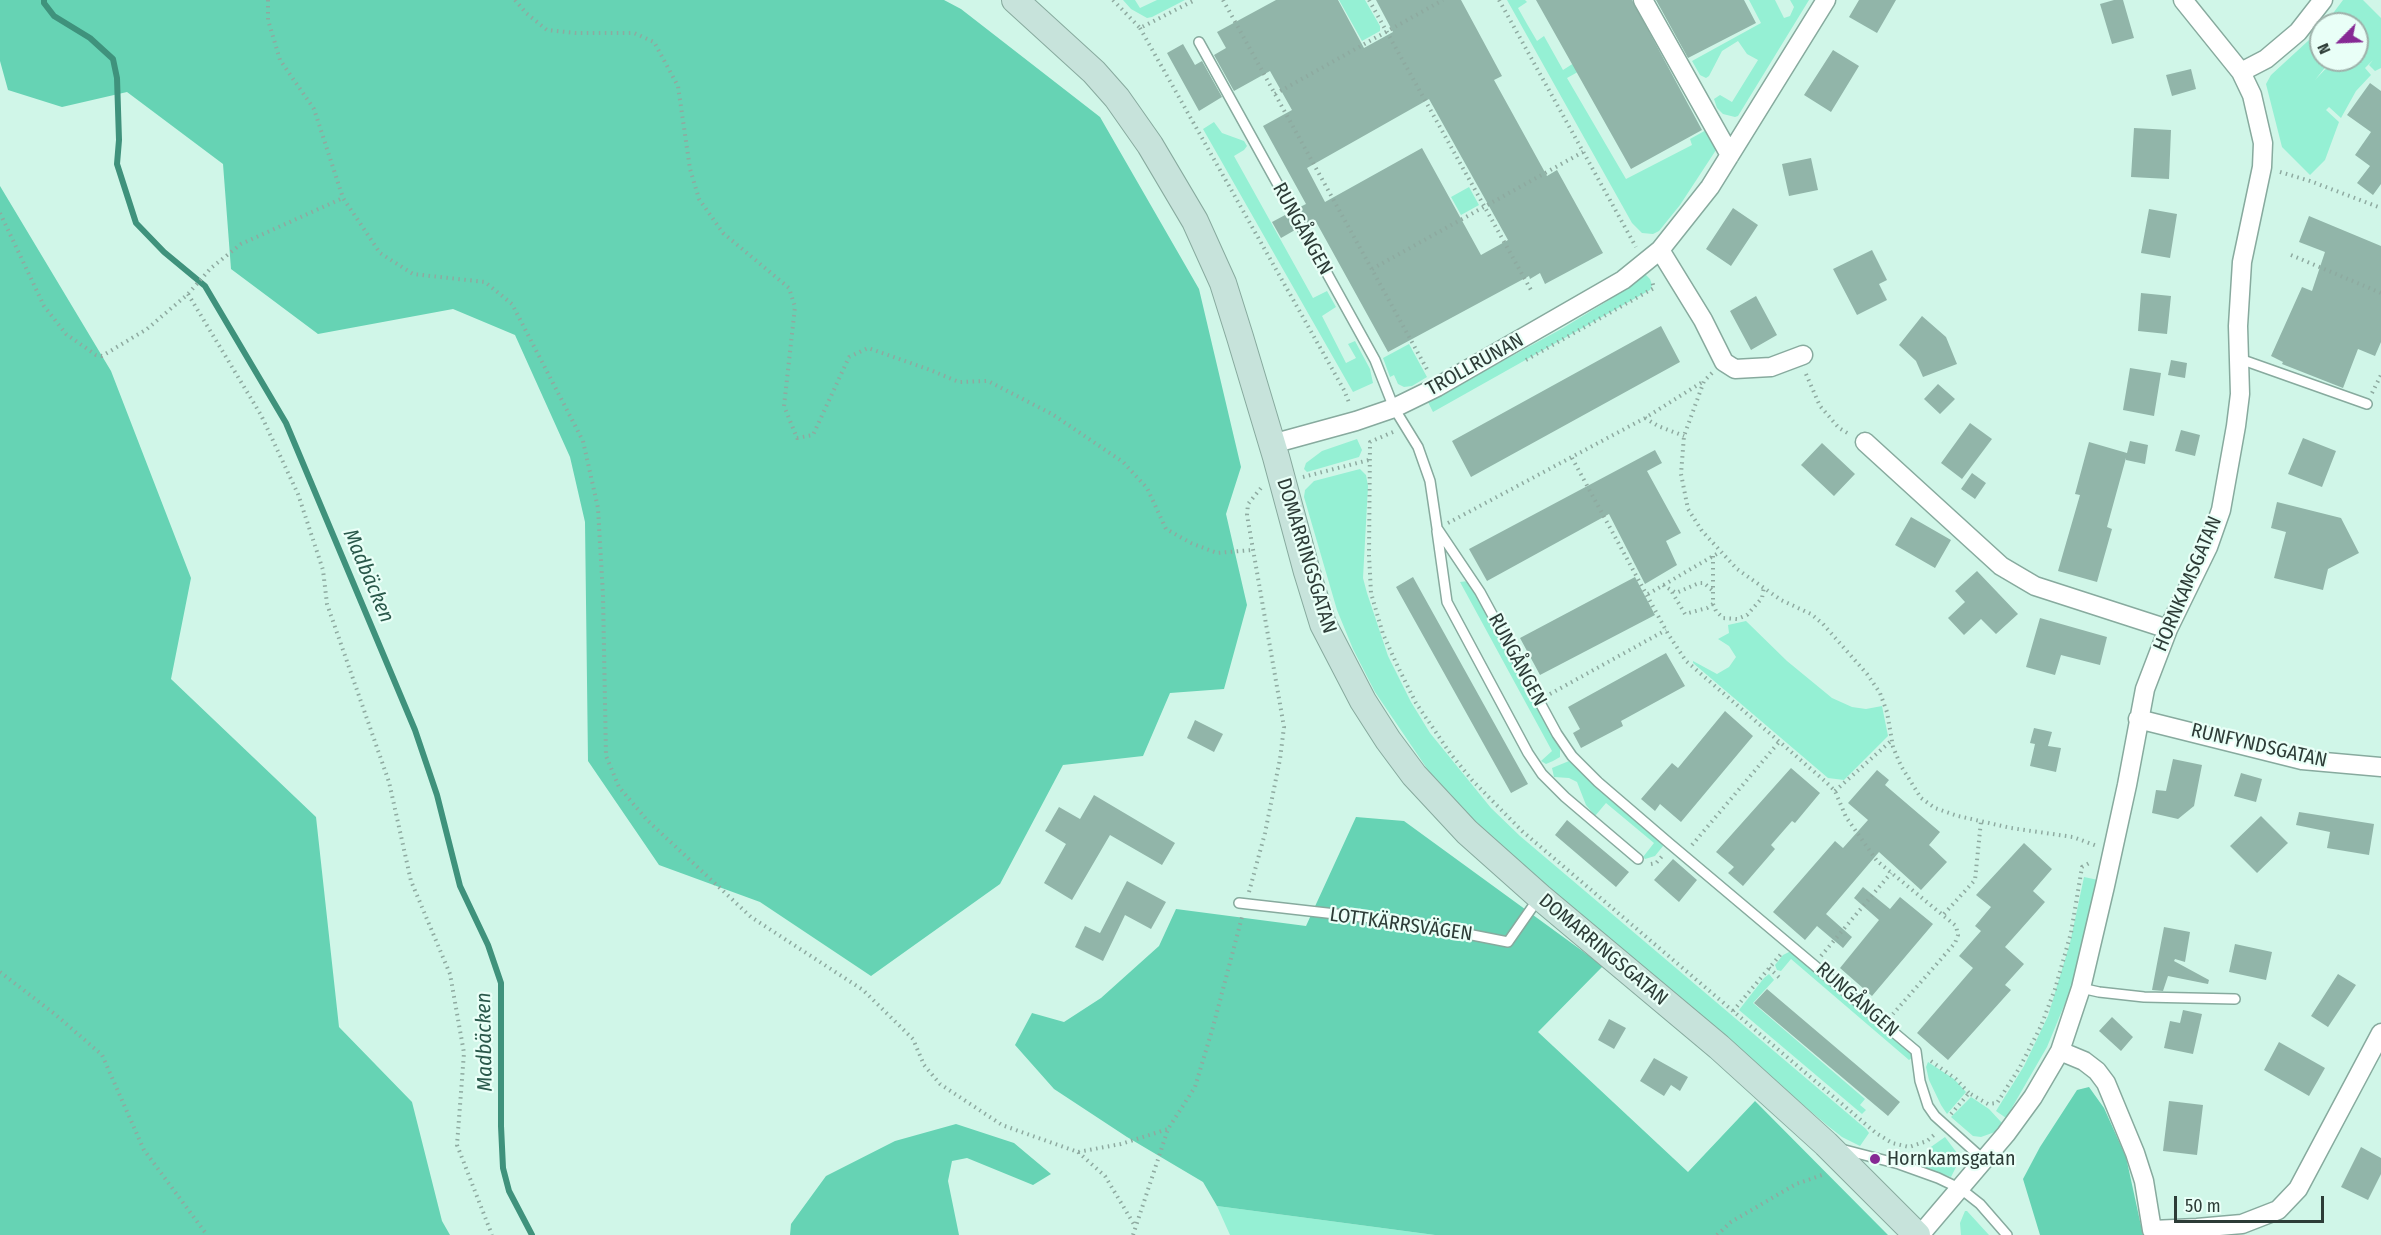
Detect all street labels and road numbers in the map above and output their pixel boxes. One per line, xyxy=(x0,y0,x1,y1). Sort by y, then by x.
street label: RUNGÅNGEN xyxy=(1267,179,1337,279)
street label: TROLLRUNAN xyxy=(1422,328,1528,402)
street label: DOMARRINGSGATAN xyxy=(1271,475,1341,637)
street label: HORNKAMSGATAN xyxy=(2149,513,2227,655)
street label: RUNGÅNGEN xyxy=(1483,609,1551,711)
street label: RUNFYNDSGATAN xyxy=(2189,719,2329,773)
street label: DOMARRINGSGATAN xyxy=(1534,889,1672,1011)
street label: LOTTKÄRRSVÄGEN xyxy=(1328,903,1474,947)
street label: RUNGÅNGEN xyxy=(1811,958,1903,1042)

